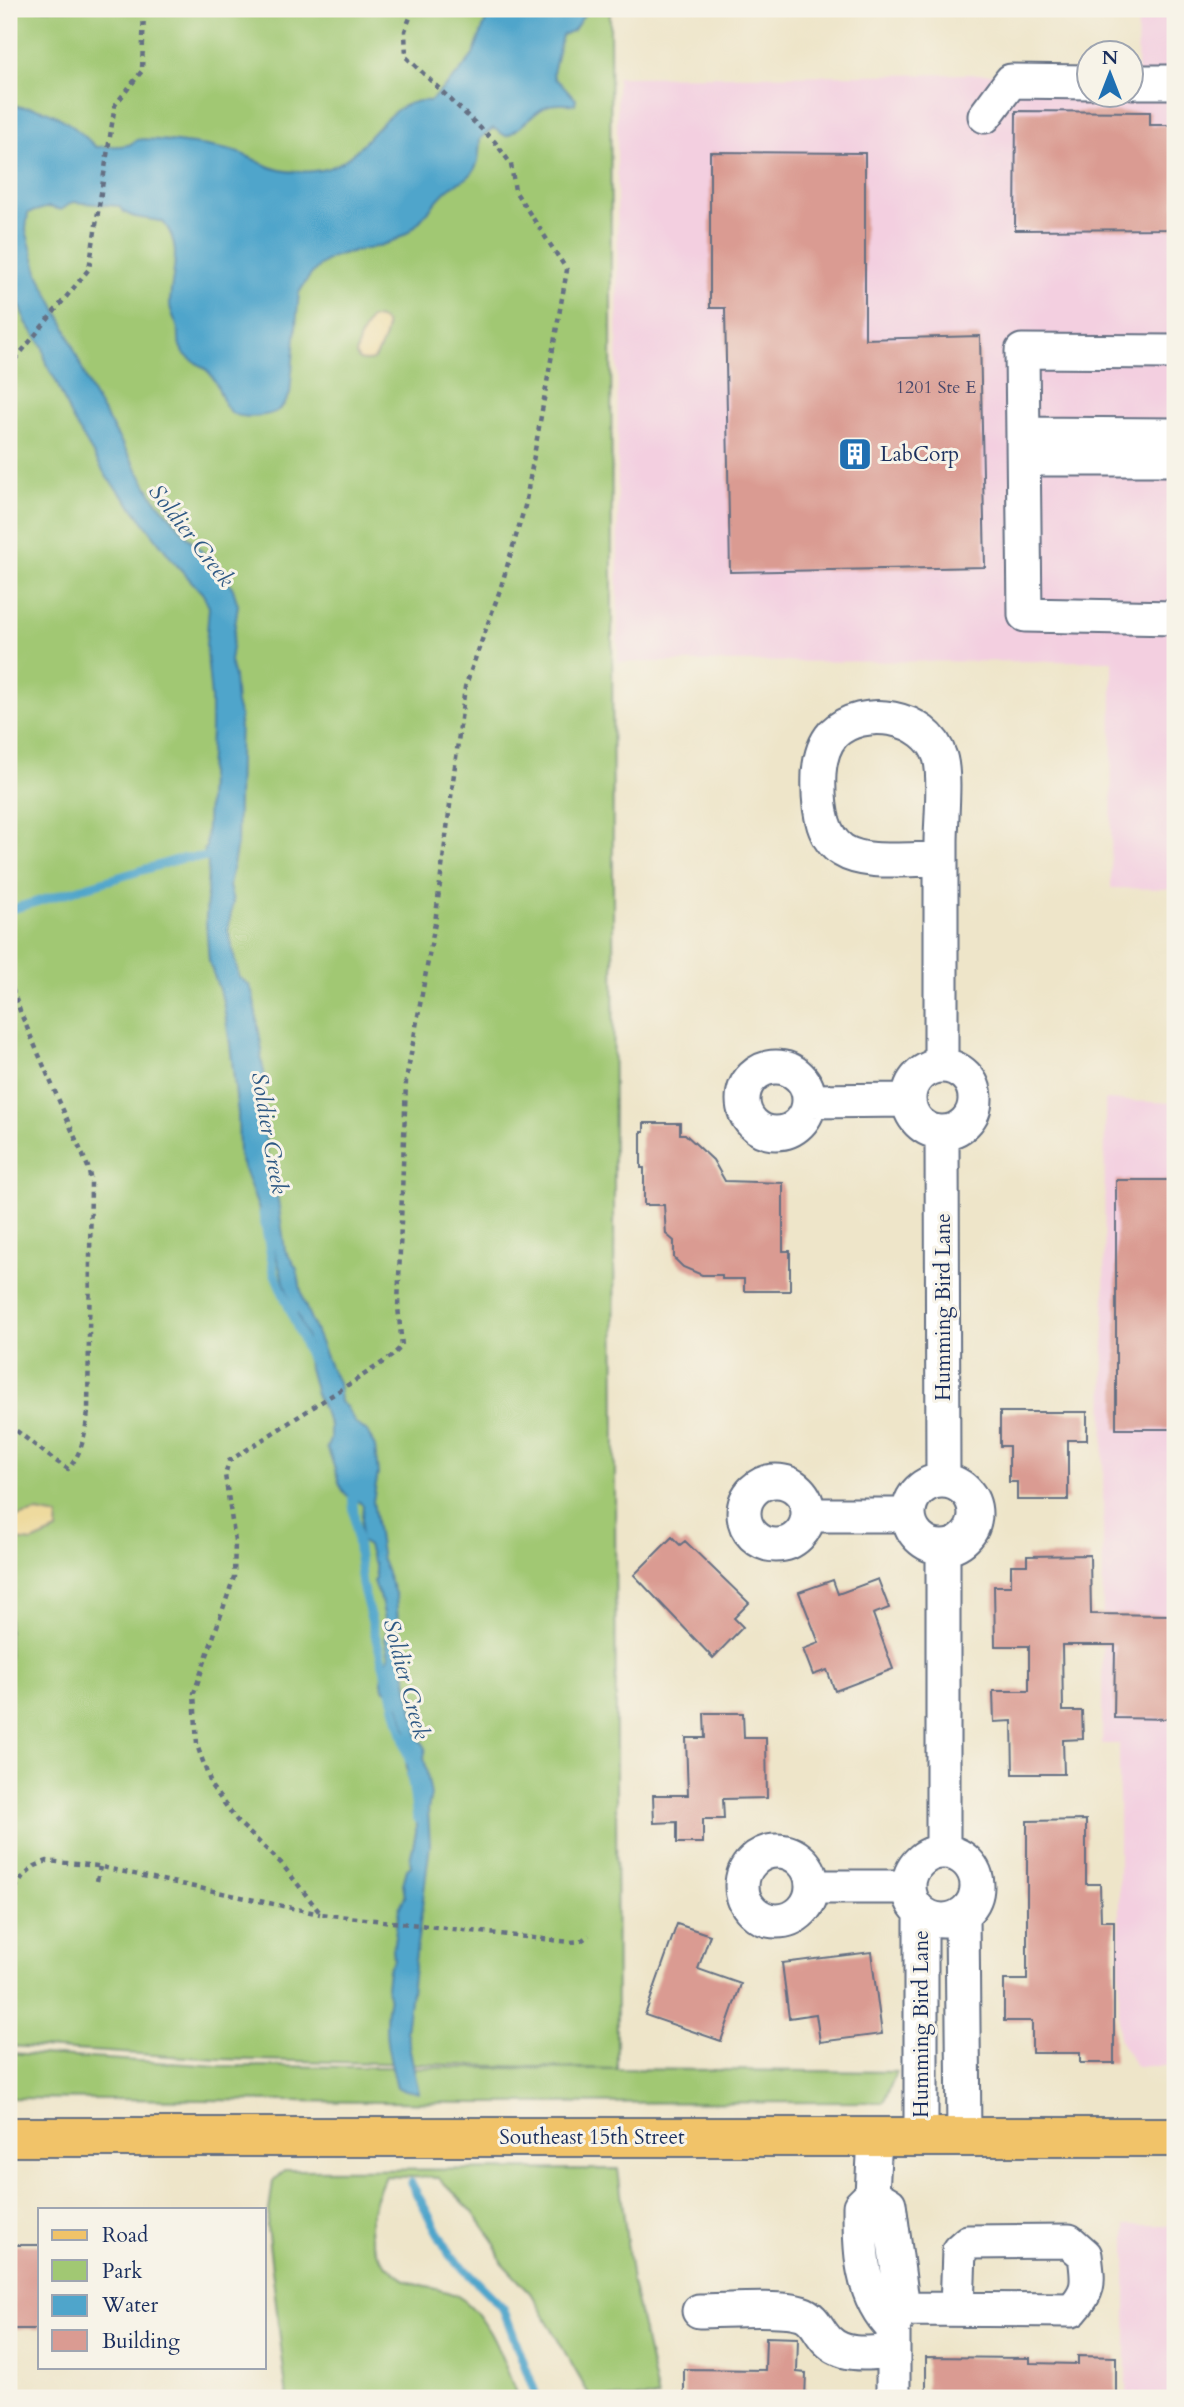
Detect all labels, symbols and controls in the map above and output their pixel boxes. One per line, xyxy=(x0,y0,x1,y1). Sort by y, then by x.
north arrow xyxy=(1076,38,1146,108)
text: N xyxy=(1102,45,1119,71)
house number: 1201 Ste E xyxy=(896,375,976,400)
building icon: LabCorp xyxy=(836,435,874,473)
place label: LabCorp xyxy=(880,440,959,469)
water label: Soldier Creek xyxy=(141,477,242,594)
water label: Soldier Creek xyxy=(244,1070,296,1197)
street label: Humming Bird Lane xyxy=(929,1213,958,1401)
water label: Soldier Creek xyxy=(376,1616,438,1743)
street label: Humming Bird Lane xyxy=(907,1930,936,2118)
street label: Southeast 15th Street xyxy=(499,2123,685,2152)
legend xyxy=(38,2208,266,2368)
text: Road xyxy=(102,2221,148,2250)
text: Park xyxy=(102,2257,143,2286)
text: Water xyxy=(101,2291,158,2320)
text: Building xyxy=(102,2327,180,2356)

